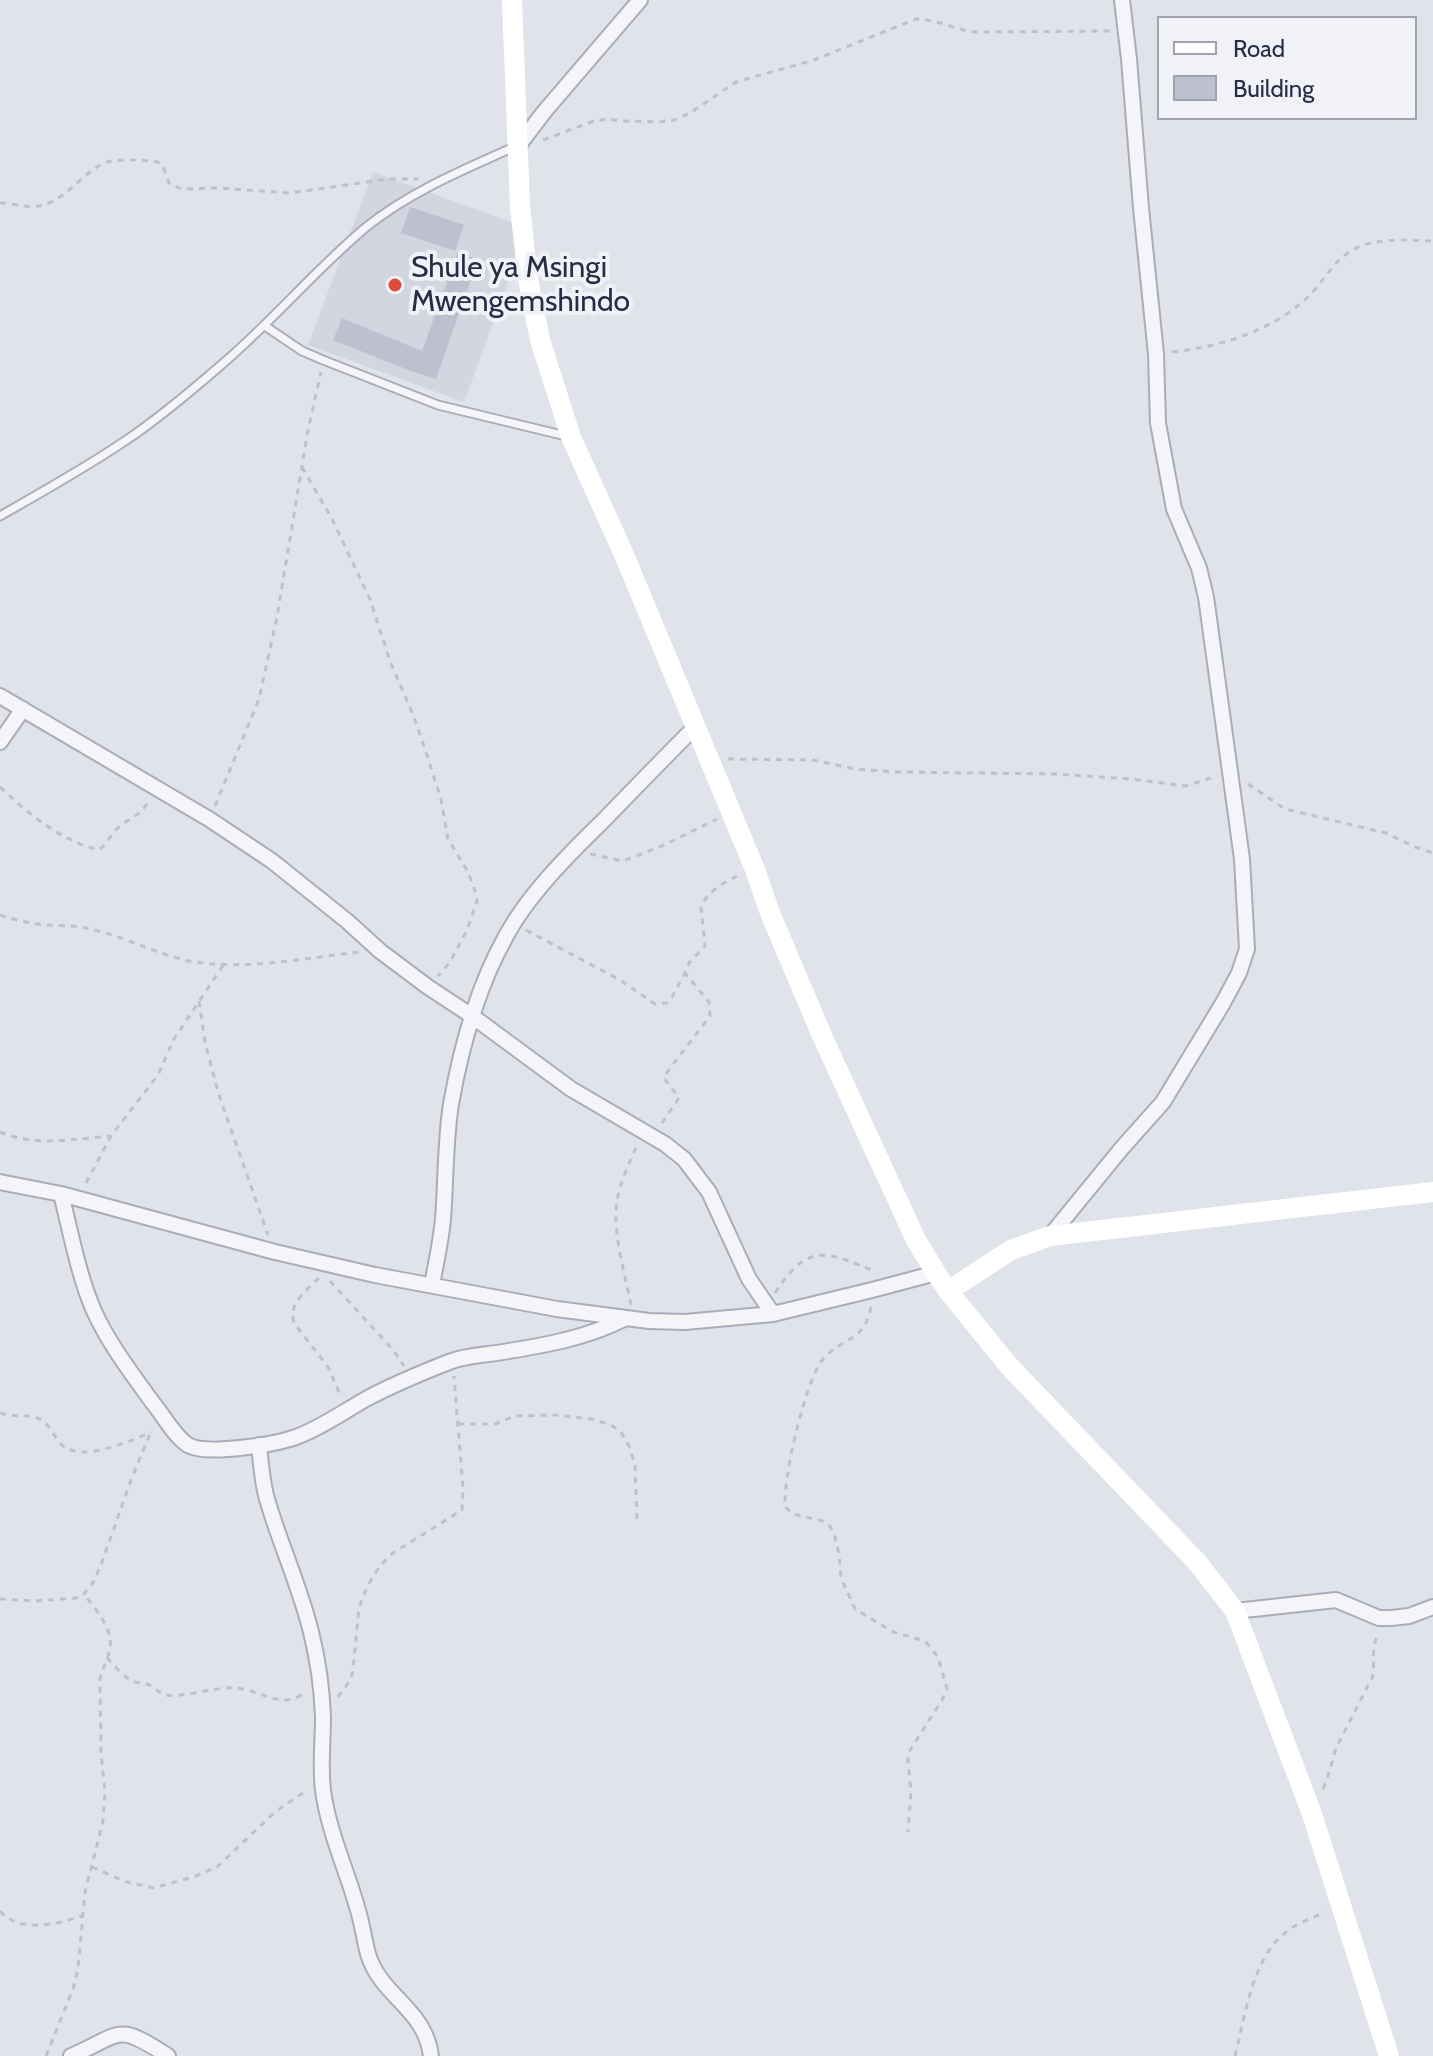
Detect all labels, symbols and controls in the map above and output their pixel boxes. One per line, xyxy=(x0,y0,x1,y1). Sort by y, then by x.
legend xyxy=(1157,16,1417,120)
text: Road xyxy=(1233,34,1285,63)
text: Building xyxy=(1233,74,1314,103)
place label: Shule ya Msingi Mwengemshindo xyxy=(411,250,630,320)
marker: Shule ya Msingi Mwengemshindo xyxy=(386,276,404,294)

